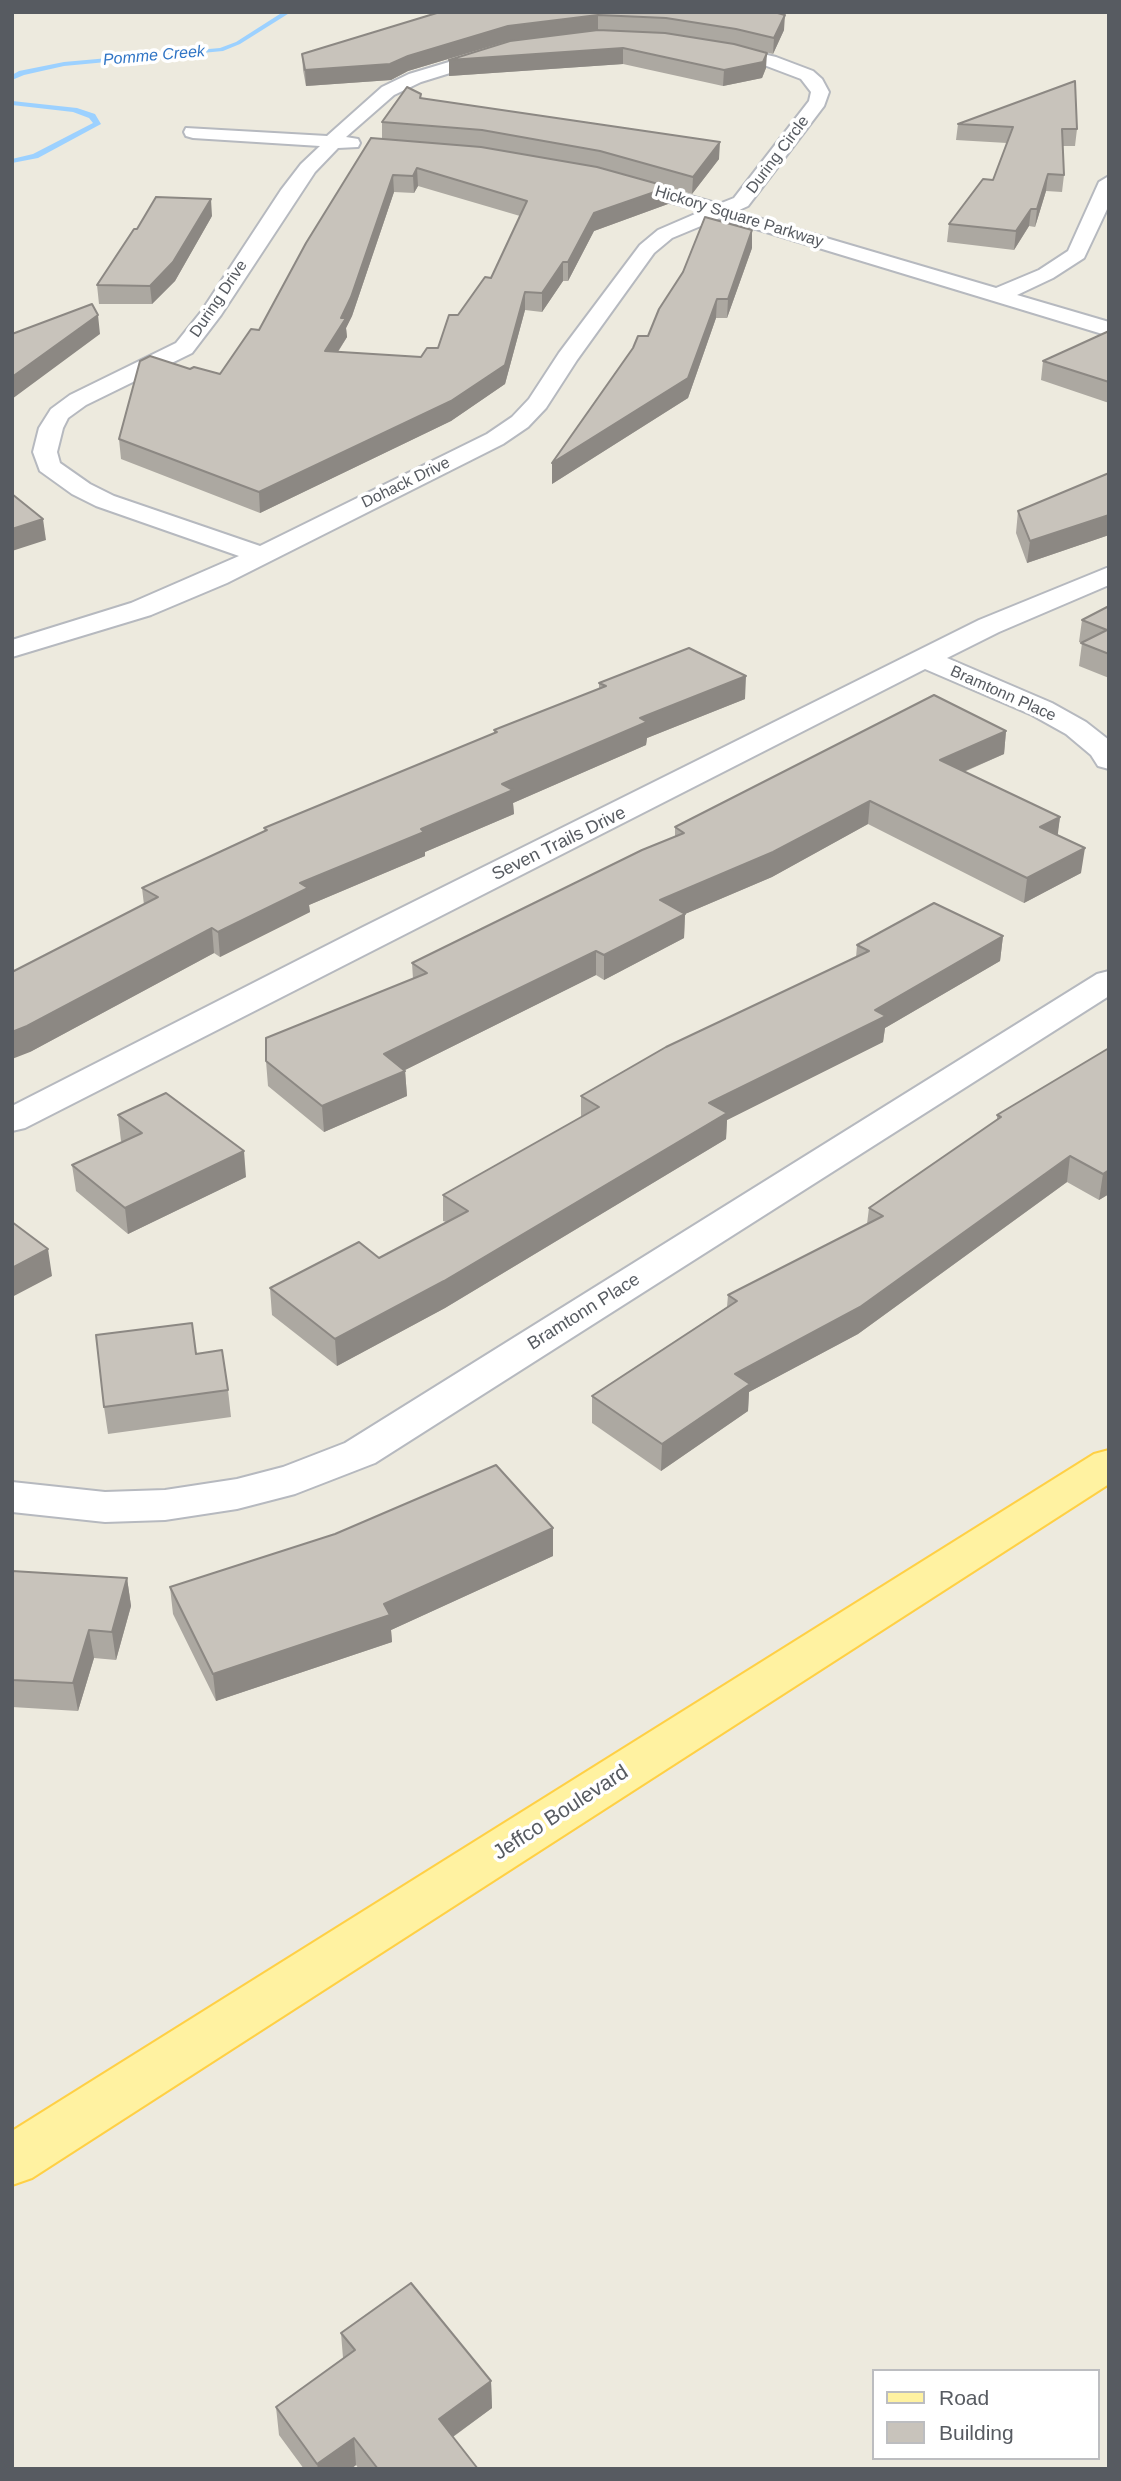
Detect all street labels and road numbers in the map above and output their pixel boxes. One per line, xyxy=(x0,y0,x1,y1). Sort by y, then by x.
street label: During Circle xyxy=(743,112,813,198)
street label: Hickory Square Parkway xyxy=(652,182,826,252)
street label: During Drive xyxy=(186,257,252,341)
street label: Dohack Drive xyxy=(359,453,453,513)
street label: Bramtonn Place xyxy=(947,662,1059,726)
street label: Seven Trails Drive xyxy=(488,802,630,886)
street label: Bramtonn Place xyxy=(524,1269,644,1355)
street label: Jeffco Boulevard xyxy=(489,1760,633,1866)

